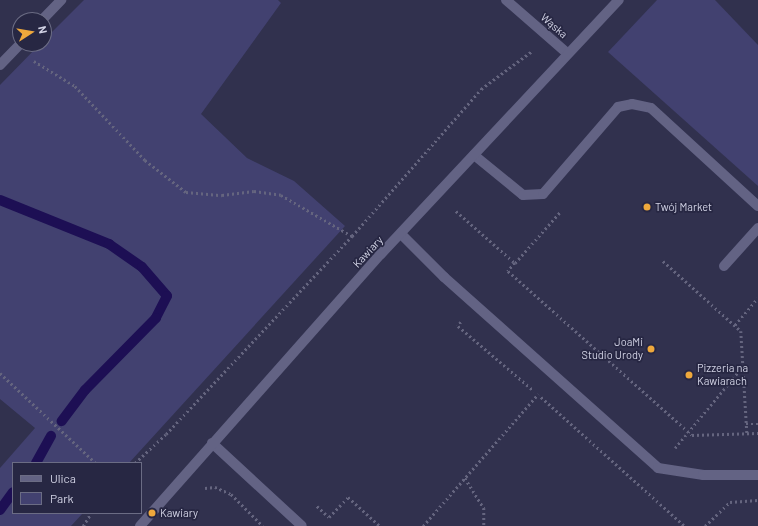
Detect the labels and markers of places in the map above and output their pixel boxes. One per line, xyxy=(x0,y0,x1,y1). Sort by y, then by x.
place label: Twój Market xyxy=(655,200,712,214)
marker: Twój Market xyxy=(642,202,652,212)
place label: JoaMi Studio Urody xyxy=(582,336,643,362)
marker: JoaMi Studio Urody xyxy=(646,344,656,354)
place label: Pizzeria na Kawiarach xyxy=(697,362,748,388)
marker: Pizzeria na Kawiarach xyxy=(684,370,694,380)
place label: Kawiary xyxy=(160,506,198,520)
marker: Kawiary xyxy=(147,508,157,518)

